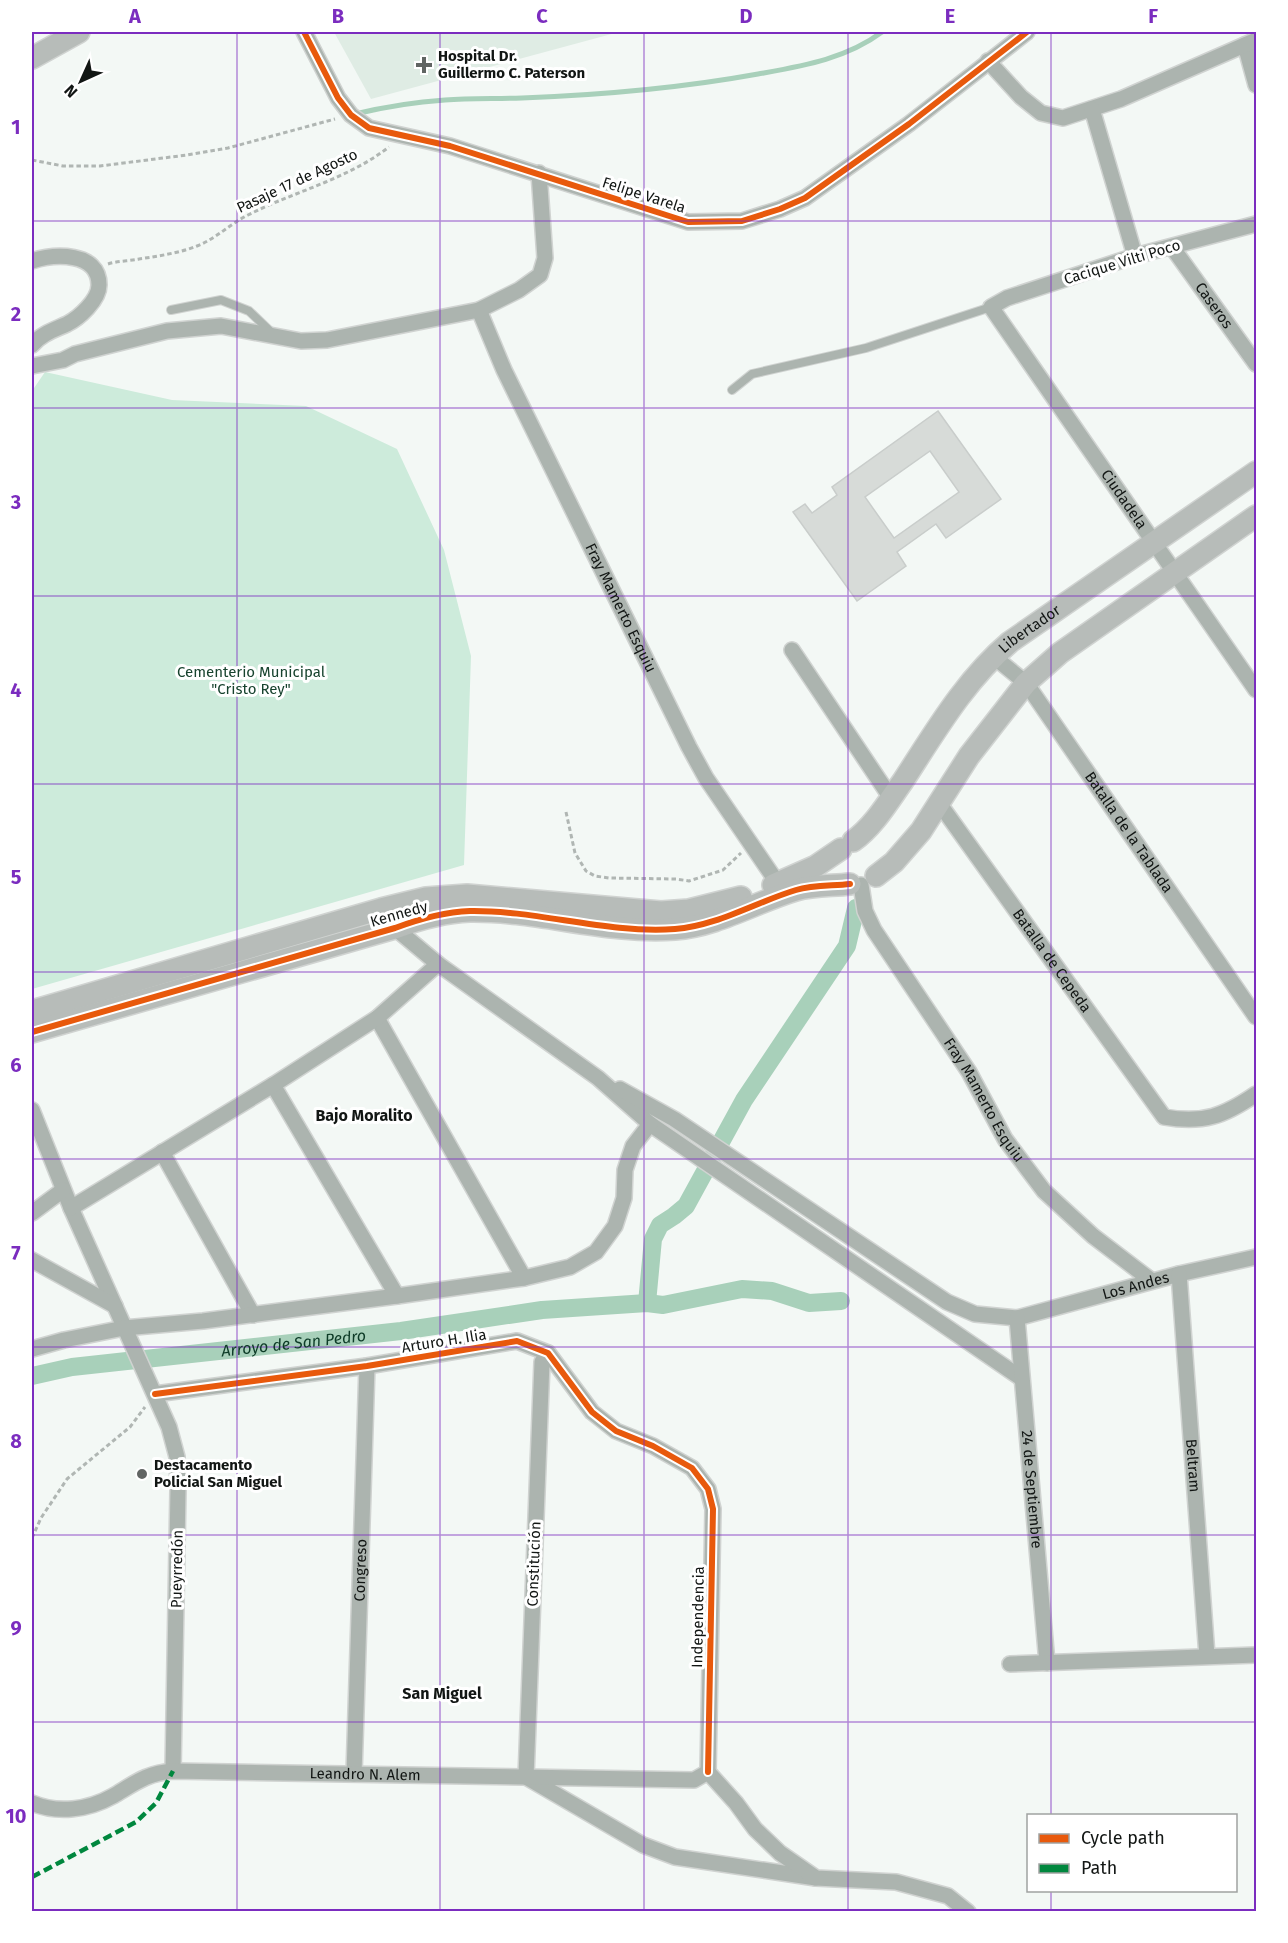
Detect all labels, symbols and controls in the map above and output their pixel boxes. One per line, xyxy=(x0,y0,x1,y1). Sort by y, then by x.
text: A xyxy=(128,4,142,28)
text: B xyxy=(332,4,344,28)
text: C xyxy=(536,4,548,28)
text: D xyxy=(739,4,753,28)
text: E xyxy=(945,4,955,28)
text: F xyxy=(1148,4,1158,28)
place label: Hospital Dr. Guillermo C. Paterson xyxy=(438,47,585,82)
north arrow xyxy=(51,51,111,111)
marker: Hospital Dr. Guillermo C. Paterson xyxy=(415,56,433,74)
text: N xyxy=(60,81,81,102)
text: 1 xyxy=(11,115,21,139)
street label: Pasaje 17 de Agosto xyxy=(234,145,360,217)
street label: Felipe Varela xyxy=(600,173,688,217)
street label: Cacique Vilti Poco xyxy=(1062,236,1182,288)
street label: Caseros xyxy=(1191,279,1237,332)
text: 2 xyxy=(11,302,21,326)
street label: Ciudadela xyxy=(1097,466,1151,532)
text: 3 xyxy=(10,490,21,514)
street label: Fray Mamerto Esquiu xyxy=(581,540,660,675)
street label: Libertador xyxy=(995,601,1064,657)
park label: Cementerio Municipal "Cristo Rey" xyxy=(177,663,326,698)
text: 4 xyxy=(10,678,22,702)
street label: Batalla de la Tablada xyxy=(1081,768,1177,896)
text: 5 xyxy=(11,865,22,889)
street label: Kennedy xyxy=(368,897,430,931)
street label: Batalla de Cepeda xyxy=(1009,905,1095,1016)
street label: Fray Mamerto Esquiu xyxy=(940,1035,1028,1166)
text: 6 xyxy=(10,1053,22,1077)
district label: Bajo Moralito xyxy=(316,1106,413,1125)
text: 7 xyxy=(11,1241,21,1265)
street label: Los Andes xyxy=(1100,1268,1171,1303)
street label: Arturo H. Ilia xyxy=(400,1325,488,1357)
water label: Arroyo de San Pedro xyxy=(219,1326,367,1361)
text: 8 xyxy=(10,1429,22,1453)
street label: 24 de Septiembre xyxy=(1018,1429,1046,1549)
street label: Beltram xyxy=(1182,1438,1204,1493)
place label: Destacamento Policial San Miguel xyxy=(154,1456,282,1491)
marker: Destacamento Policial San Miguel xyxy=(135,1467,149,1481)
street label: Constitución xyxy=(524,1521,544,1607)
street label: Pueyrredón xyxy=(167,1530,187,1608)
street label: Congreso xyxy=(351,1538,370,1602)
street label: Independencia xyxy=(688,1566,708,1668)
text: 9 xyxy=(10,1616,22,1640)
district label: San Miguel xyxy=(402,1684,482,1703)
street label: Leandro N. Alem xyxy=(309,1764,421,1784)
text: 10 xyxy=(6,1804,26,1828)
legend xyxy=(1027,1814,1237,1892)
text: Cycle path xyxy=(1081,1827,1165,1849)
text: Path xyxy=(1081,1857,1117,1879)

